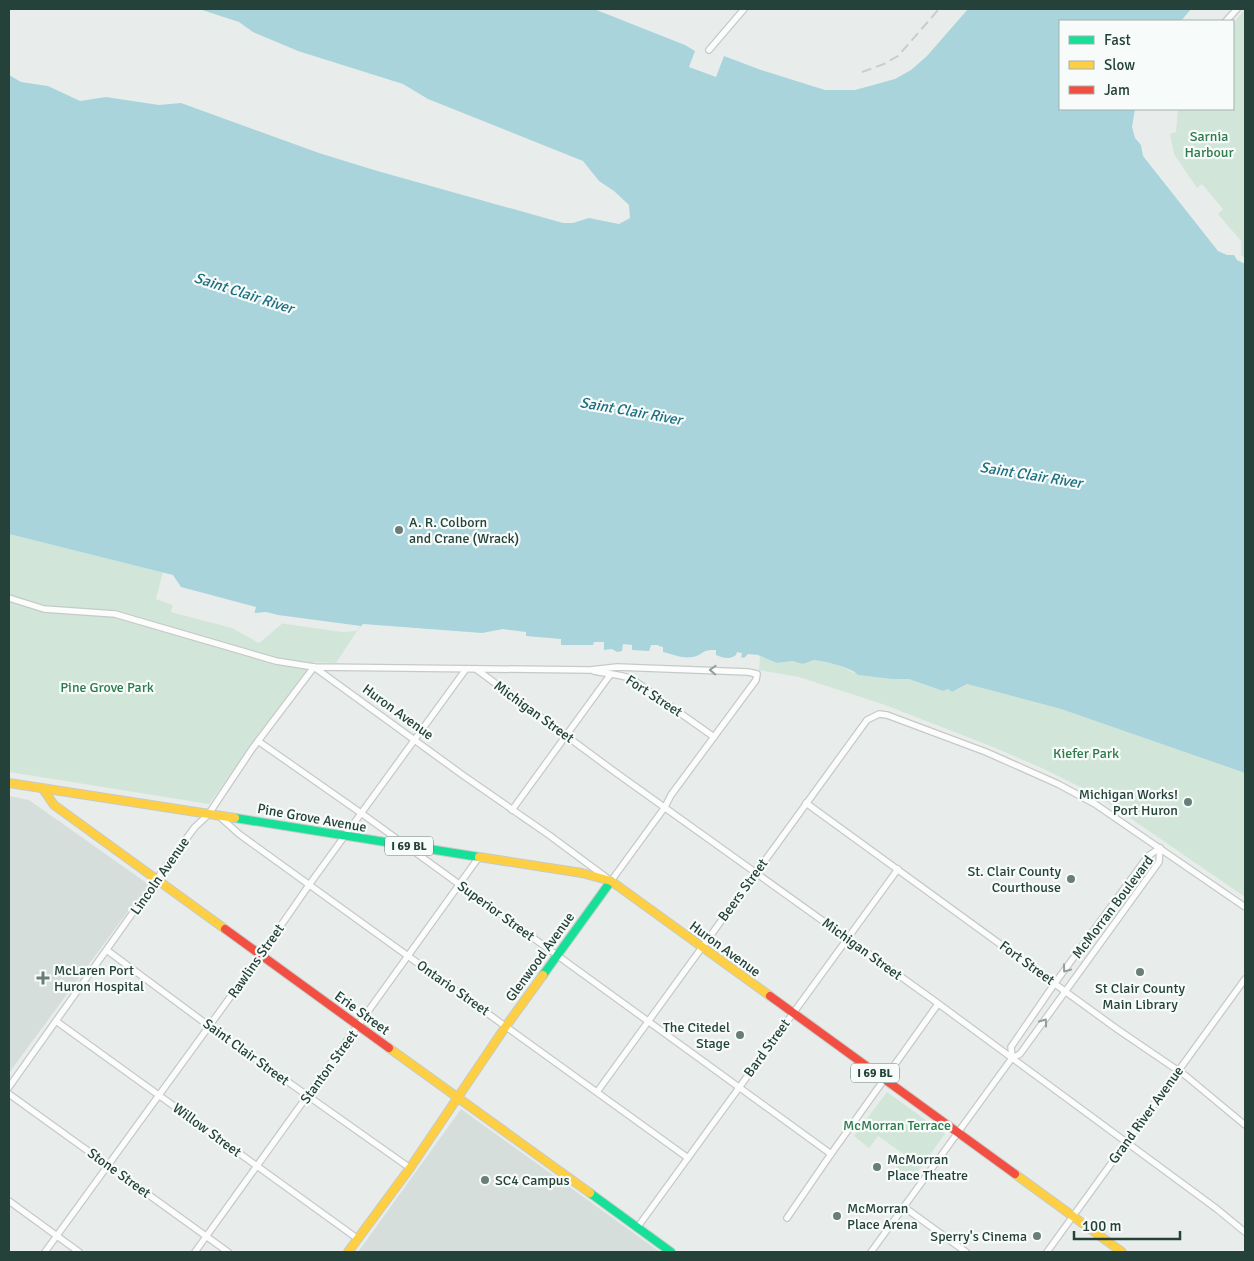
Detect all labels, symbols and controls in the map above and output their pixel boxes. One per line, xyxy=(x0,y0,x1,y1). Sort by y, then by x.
legend xyxy=(1059,20,1234,110)
text: Fast xyxy=(1104,31,1131,49)
text: Slow xyxy=(1104,56,1135,74)
text: Jam xyxy=(1104,81,1130,99)
park label: Sarnia Harbour xyxy=(1184,128,1234,161)
water label: Saint Clair River xyxy=(192,268,298,318)
water label: Saint Clair River xyxy=(579,393,686,429)
water label: Saint Clair River xyxy=(979,458,1086,492)
place label: A. R. Colborn and Crane (Wrack) xyxy=(409,514,519,547)
marker: A. R. Colborn and Crane (Wrack) xyxy=(393,524,405,536)
one-way arrow xyxy=(709,665,717,676)
street label: Fort Street xyxy=(622,671,686,721)
street label: Michigan Street xyxy=(491,677,577,747)
park label: Pine Grove Park xyxy=(60,679,154,696)
street label: Huron Avenue xyxy=(359,681,437,743)
park label: Kiefer Park xyxy=(1053,745,1119,762)
place label: Michigan Works! Port Huron xyxy=(1079,786,1178,819)
marker: Michigan Works! Port Huron xyxy=(1182,796,1194,808)
street label: Pine Grove Avenue xyxy=(256,800,368,836)
street label: Lincoln Avenue xyxy=(127,834,193,918)
road number: I 69 BL xyxy=(385,836,433,856)
street label: McMorran Boulevard xyxy=(1069,852,1157,962)
street label: Beers Street xyxy=(715,855,771,925)
place label: St. Clair County Courthouse xyxy=(967,863,1061,896)
marker: St. Clair County Courthouse xyxy=(1065,873,1077,885)
street label: Superior Street xyxy=(454,877,538,945)
street label: Glenwood Avenue xyxy=(502,909,578,1005)
street label: Michigan Street xyxy=(819,914,905,984)
street label: Huron Avenue xyxy=(686,918,764,980)
street label: Rawlins Street xyxy=(224,921,288,1001)
street label: Fort Street xyxy=(996,937,1058,989)
street label: Ontario Street xyxy=(413,957,493,1019)
place label: McLaren Port Huron Hospital xyxy=(54,962,144,995)
one-way arrow xyxy=(1063,963,1072,973)
marker: St Clair County Main Library xyxy=(1134,966,1146,978)
marker: McLaren Port Huron Hospital xyxy=(36,971,50,985)
place label: St Clair County Main Library xyxy=(1095,980,1185,1013)
street label: Erie Street xyxy=(331,987,393,1039)
street label: Saint Clair Street xyxy=(200,1015,293,1089)
street label: Bard Street xyxy=(740,1016,794,1080)
one-way arrow xyxy=(1038,1018,1047,1028)
place label: The Citedel Stage xyxy=(663,1019,730,1052)
street label: Stanton Street xyxy=(297,1027,361,1107)
marker: The Citedel Stage xyxy=(734,1029,746,1041)
street label: Grand River Avenue xyxy=(1105,1063,1187,1167)
road number: I 69 BL xyxy=(851,1064,899,1082)
street label: Willow Street xyxy=(169,1099,245,1161)
park label: McMorran Terrace xyxy=(843,1117,951,1134)
street label: Stone Street xyxy=(84,1144,154,1202)
place label: McMorran Place Theatre xyxy=(887,1151,968,1184)
marker: McMorran Place Theatre xyxy=(871,1161,883,1173)
place label: SC4 Campus xyxy=(495,1172,570,1189)
marker: SC4 Campus xyxy=(479,1174,491,1186)
place label: McMorran Place Arena xyxy=(847,1200,918,1233)
scale bar xyxy=(1074,1208,1180,1240)
marker: McMorran Place Arena xyxy=(831,1210,843,1222)
text: 100 m xyxy=(1082,1217,1122,1235)
place label: Sperry's Cinema xyxy=(930,1228,1027,1245)
marker: Sperry's Cinema xyxy=(1031,1230,1043,1242)

